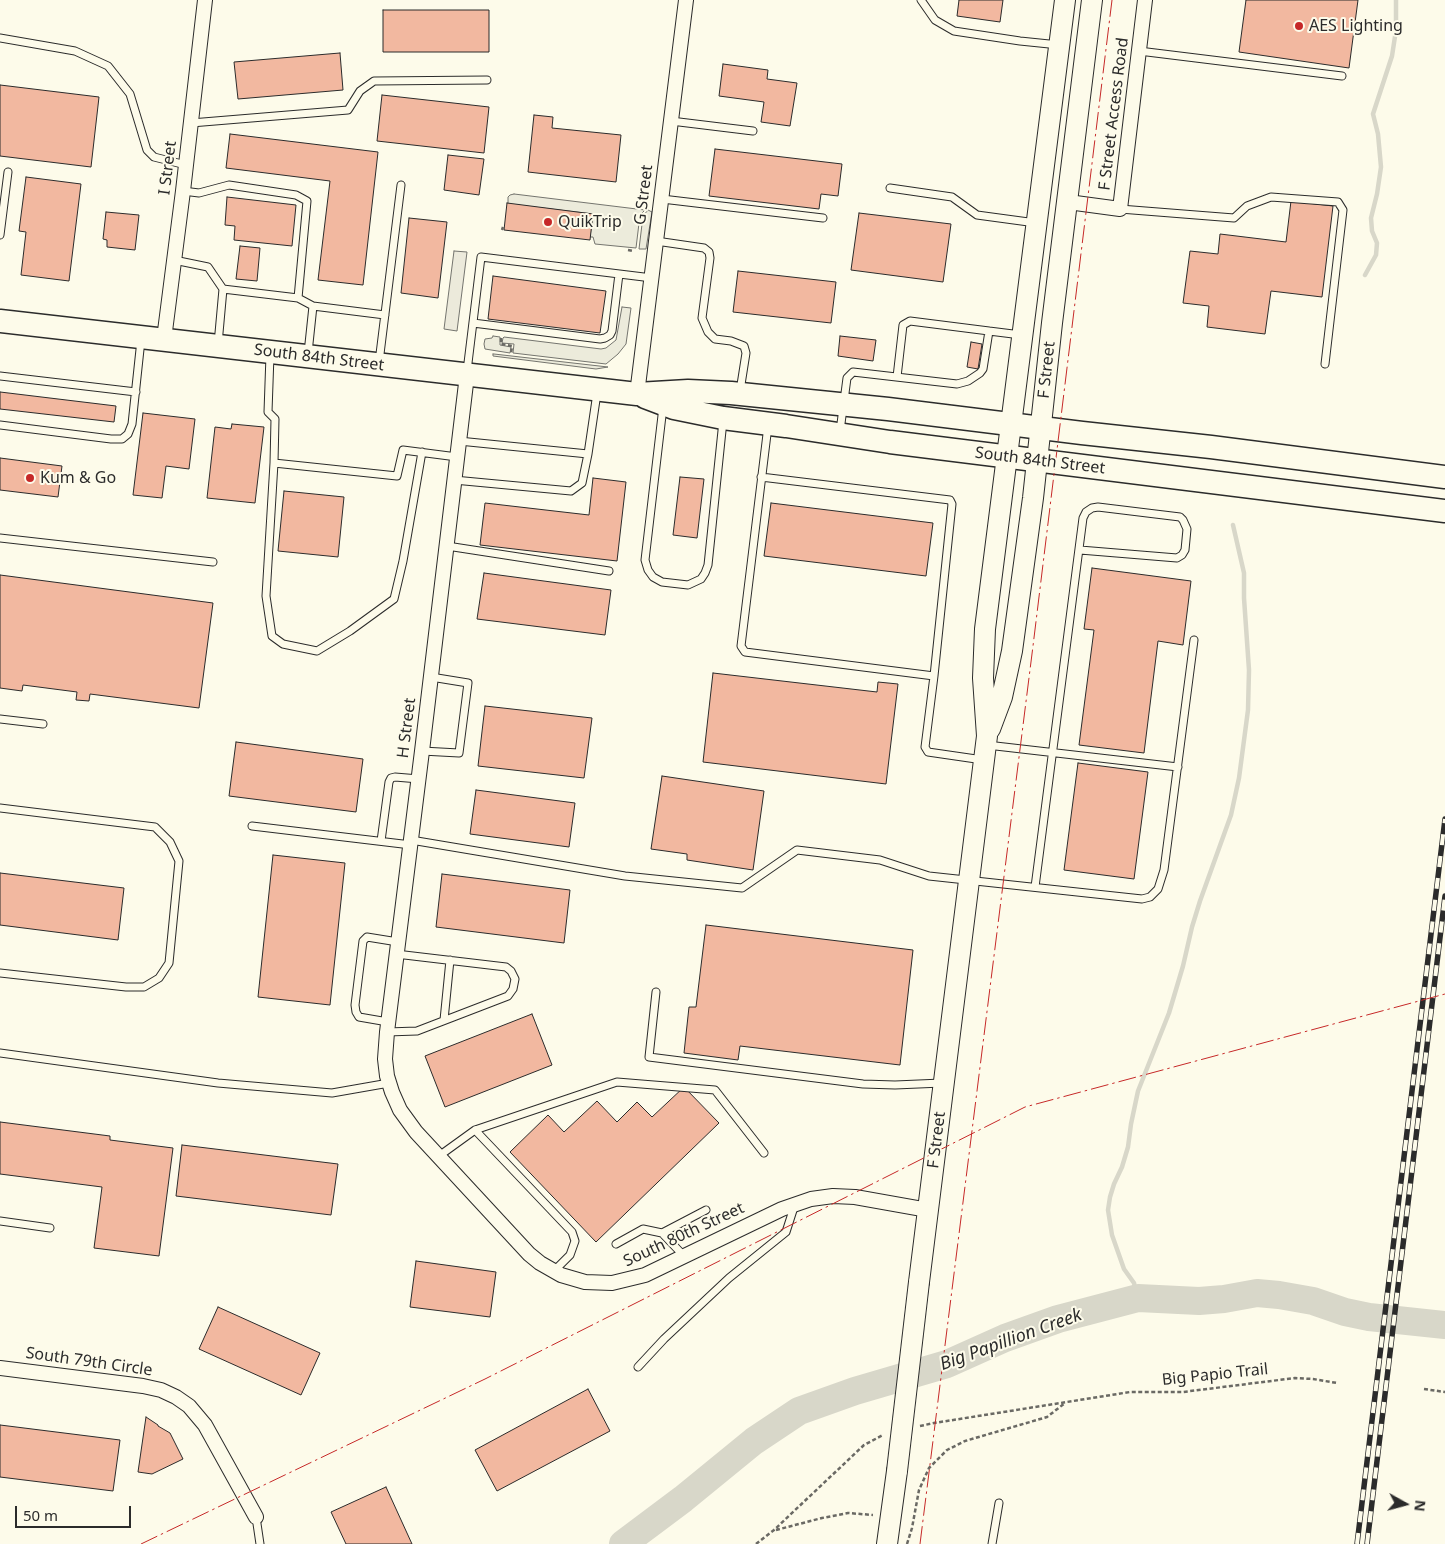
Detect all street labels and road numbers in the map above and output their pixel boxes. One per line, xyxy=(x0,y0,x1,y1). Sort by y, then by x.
street label: F Street Access Road xyxy=(1095,36,1133,192)
street label: I Street xyxy=(155,140,181,196)
street label: G Street xyxy=(631,164,657,226)
street label: South 84th Street xyxy=(253,340,385,376)
street label: F Street xyxy=(1034,341,1060,399)
street label: South 84th Street xyxy=(974,443,1106,479)
street label: H Street xyxy=(394,697,420,759)
street label: F Street xyxy=(924,1110,950,1170)
street label: South 80th Street xyxy=(621,1199,747,1271)
street label: South 79th Circle xyxy=(24,1344,154,1380)
street label: Big Papio Trail xyxy=(1161,1360,1269,1390)

